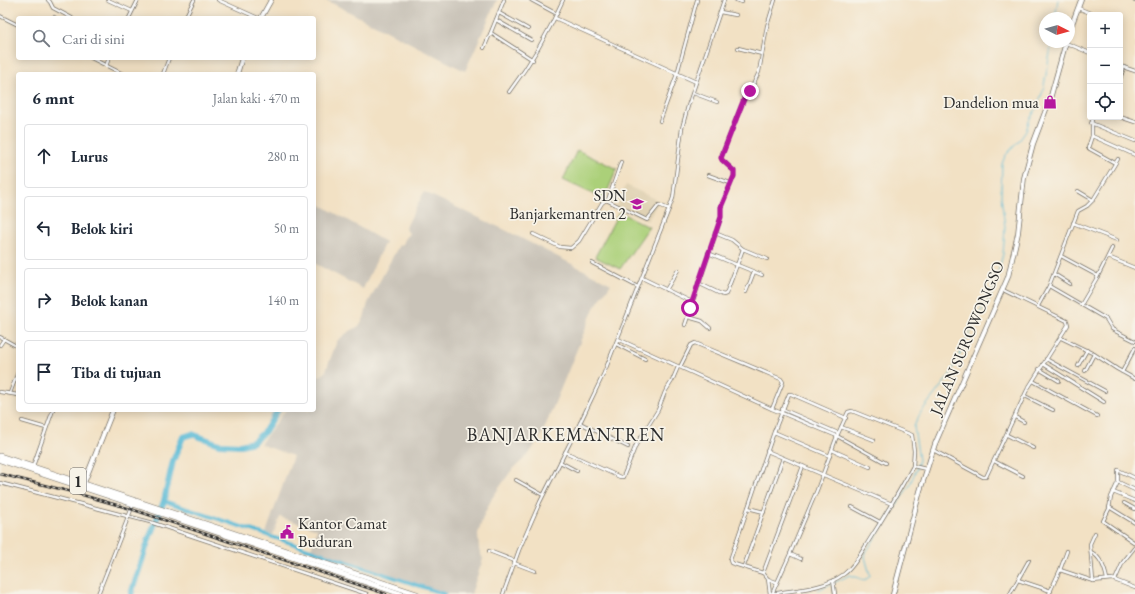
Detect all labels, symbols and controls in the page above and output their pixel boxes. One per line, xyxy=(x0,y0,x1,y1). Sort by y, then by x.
north arrow xyxy=(1039,12,1075,48)
map controls xyxy=(1087,12,1123,120)
button: + xyxy=(1087,12,1123,48)
search box xyxy=(16,16,316,60)
icon: search xyxy=(30,27,52,49)
text: Cari di sini xyxy=(62,29,125,48)
button: − xyxy=(1087,48,1123,84)
route end xyxy=(741,82,759,100)
button: locate xyxy=(1087,84,1123,120)
text: 6 mnt xyxy=(32,87,74,109)
text: Jalan kaki · 470 m xyxy=(213,90,300,107)
place label: Dandelion mua xyxy=(943,92,1040,113)
shop icon: Dandelion mua xyxy=(1042,94,1058,110)
icon: ahead xyxy=(33,145,55,167)
text: Lurus xyxy=(71,147,108,166)
text: 280 m xyxy=(268,148,299,165)
place label: SDN Banjarkemantren 2 xyxy=(509,185,626,224)
school or university icon: SDN Banjarkemantren 2 xyxy=(629,196,645,212)
icon: left xyxy=(33,217,55,239)
text: Belok kiri xyxy=(71,219,133,238)
text: 50 m xyxy=(274,220,299,237)
street label: JALAN SUROWONGSO xyxy=(924,258,1009,420)
icon: right xyxy=(33,289,55,311)
text: Belok kanan xyxy=(71,291,148,310)
text: 140 m xyxy=(268,292,299,309)
route start xyxy=(681,299,699,317)
icon: arrive xyxy=(33,361,55,383)
text: Tiba di tujuan xyxy=(71,363,161,382)
district label: BANJARKEMANTREN xyxy=(467,423,665,446)
road number: 1 xyxy=(70,468,86,494)
place label: Kantor Camat Buduran xyxy=(298,513,387,552)
public building icon: Kantor Camat Buduran xyxy=(279,524,295,540)

